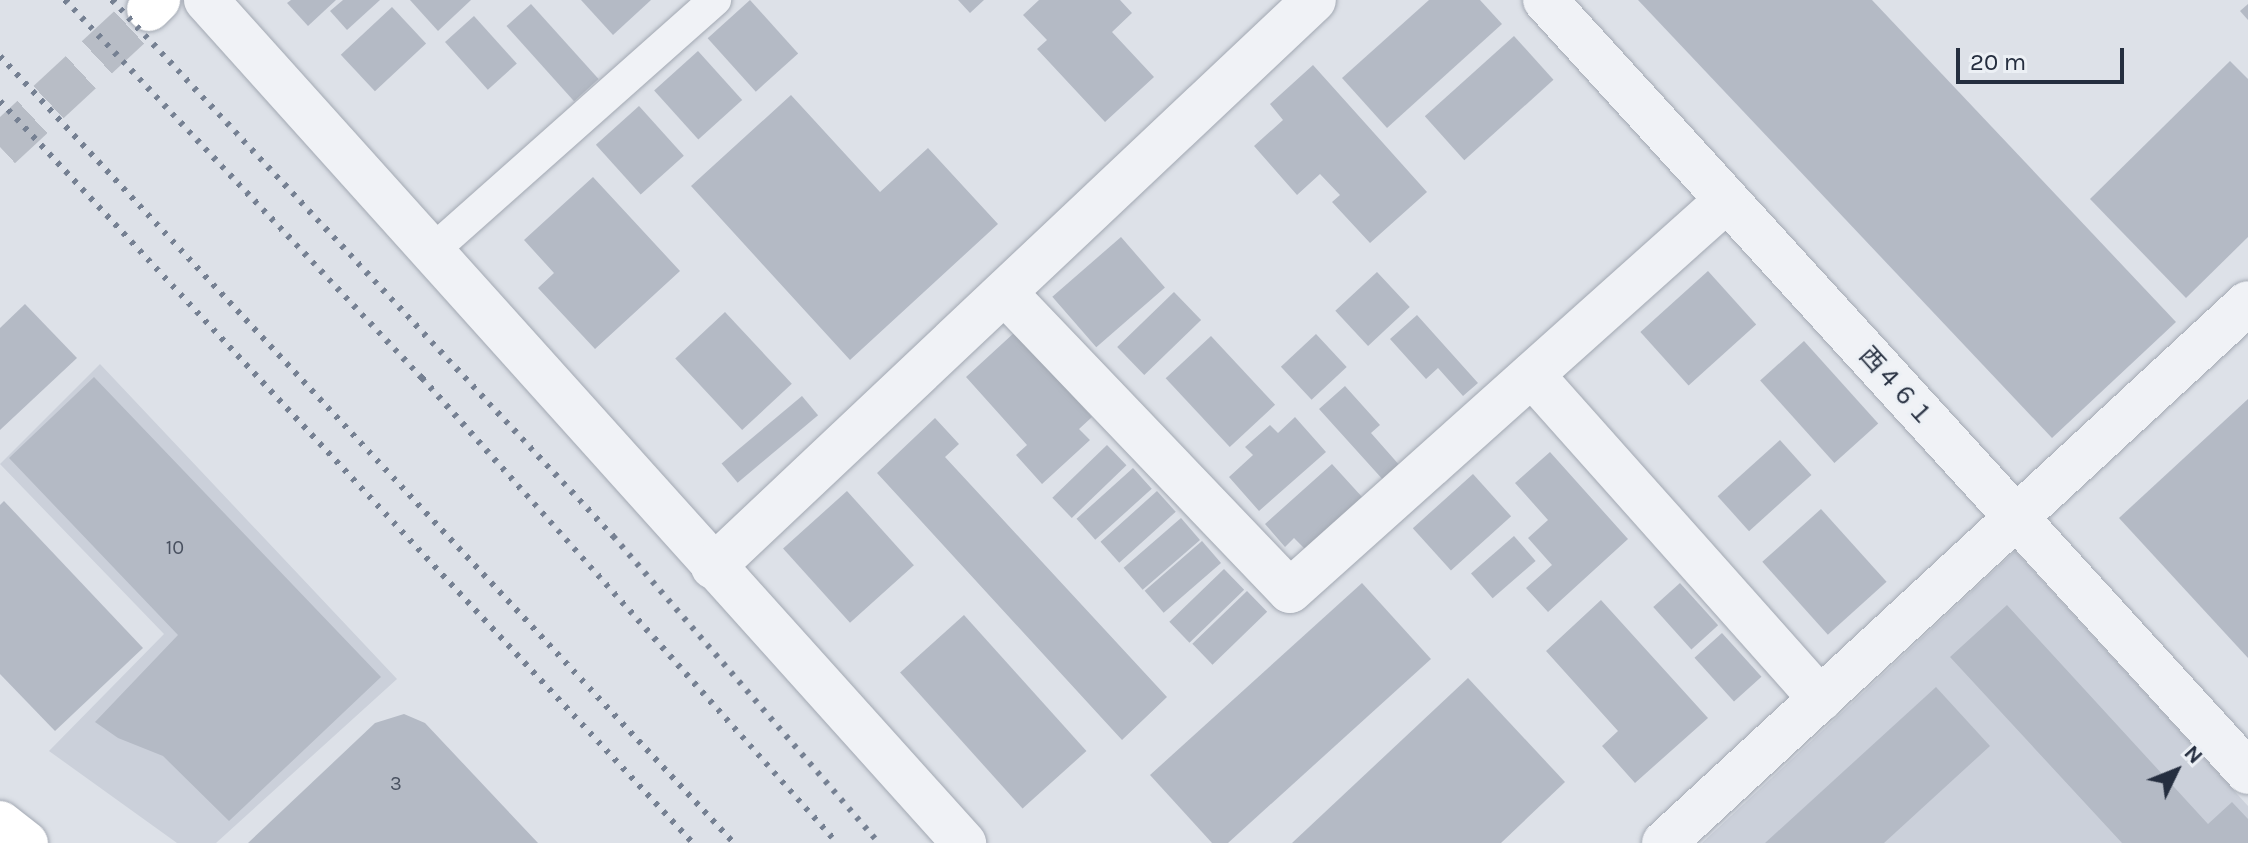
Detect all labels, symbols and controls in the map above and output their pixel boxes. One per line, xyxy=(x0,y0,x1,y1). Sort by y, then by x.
scale bar xyxy=(1960,32,2128,82)
text: 20 m xyxy=(1970,48,2026,76)
street label: 西４６１ xyxy=(1853,342,1939,432)
house number: 10 xyxy=(166,535,184,559)
north arrow xyxy=(2136,731,2216,811)
text: N xyxy=(2179,740,2208,769)
house number: 3 xyxy=(390,771,402,795)

